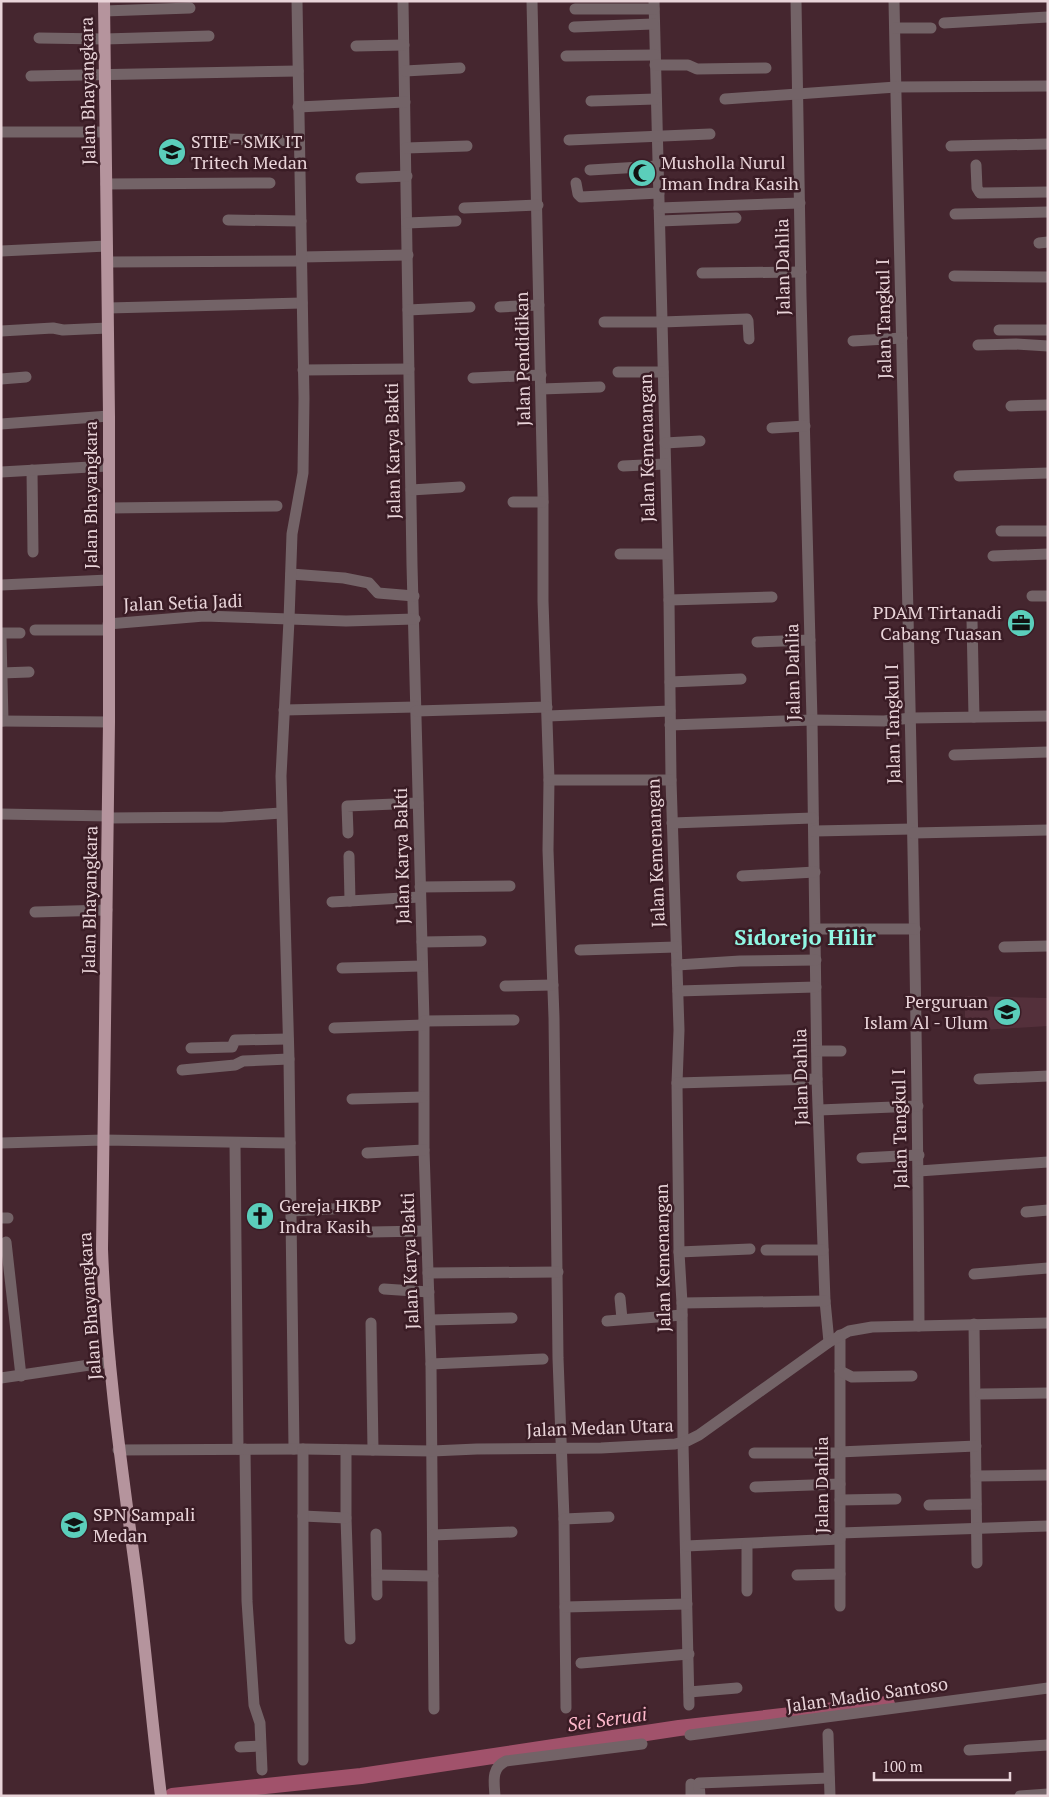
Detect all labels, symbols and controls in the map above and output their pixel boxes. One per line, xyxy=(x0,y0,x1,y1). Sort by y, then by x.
street label: Jalan Bhayangkara xyxy=(74,17,100,165)
place label: STIE - SMK IT Tritech Medan xyxy=(191,129,308,174)
school or university icon: STIE - SMK IT Tritech Medan xyxy=(157,137,187,167)
place label: Musholla Nurul Iman Indra Kasih xyxy=(661,150,799,195)
mosque icon: Musholla Nurul Iman Indra Kasih xyxy=(627,158,657,188)
street label: Jalan Dahlia xyxy=(769,218,795,316)
street label: Jalan Tangkul I xyxy=(870,259,896,379)
street label: Jalan Pendidikan xyxy=(509,291,535,427)
street label: Jalan Kemenangan xyxy=(633,373,659,523)
street label: Jalan Karya Bakti xyxy=(379,382,405,520)
street label: Jalan Bhayangkara xyxy=(78,421,102,569)
street label: Jalan Setia Jadi xyxy=(123,588,243,616)
place label: PDAM Tirtanadi Cabang Tuasan xyxy=(873,600,1002,645)
office icon: PDAM Tirtanadi Cabang Tuasan xyxy=(1006,608,1036,638)
street label: Jalan Dahlia xyxy=(779,623,805,721)
street label: Jalan Tangkul I xyxy=(879,664,905,784)
street label: Jalan Kemenangan xyxy=(640,778,670,928)
street label: Jalan Karya Bakti xyxy=(388,787,414,925)
street label: Jalan Bhayangkara xyxy=(76,826,102,974)
district label: Sidorejo Hilir xyxy=(734,922,876,951)
place label: Perguruan Islam Al - Ulum xyxy=(864,989,988,1034)
school or university icon: Perguruan Islam Al - Ulum xyxy=(992,997,1022,1027)
street label: Jalan Dahlia xyxy=(787,1028,813,1126)
street label: Jalan Tangkul I xyxy=(886,1069,912,1189)
street label: Jalan Kemenangan xyxy=(649,1183,675,1333)
street label: Jalan Karya Bakti xyxy=(395,1192,423,1330)
place label: Gereja HKBP Indra Kasih xyxy=(279,1193,382,1238)
church icon: Gereja HKBP Indra Kasih xyxy=(245,1201,275,1231)
street label: Jalan Bhayangkara xyxy=(72,1231,106,1381)
street label: Jalan Medan Utara xyxy=(526,1412,674,1442)
street label: Jalan Dahlia xyxy=(809,1436,833,1534)
place label: SPN Sampali Medan xyxy=(93,1502,195,1547)
school or university icon: SPN Sampali Medan xyxy=(59,1510,89,1540)
street label: Jalan Madio Santoso xyxy=(784,1671,949,1717)
water label: Sei Seruai xyxy=(565,1700,649,1736)
scale bar xyxy=(874,1750,1010,1782)
text: 100 m xyxy=(882,1756,923,1776)

